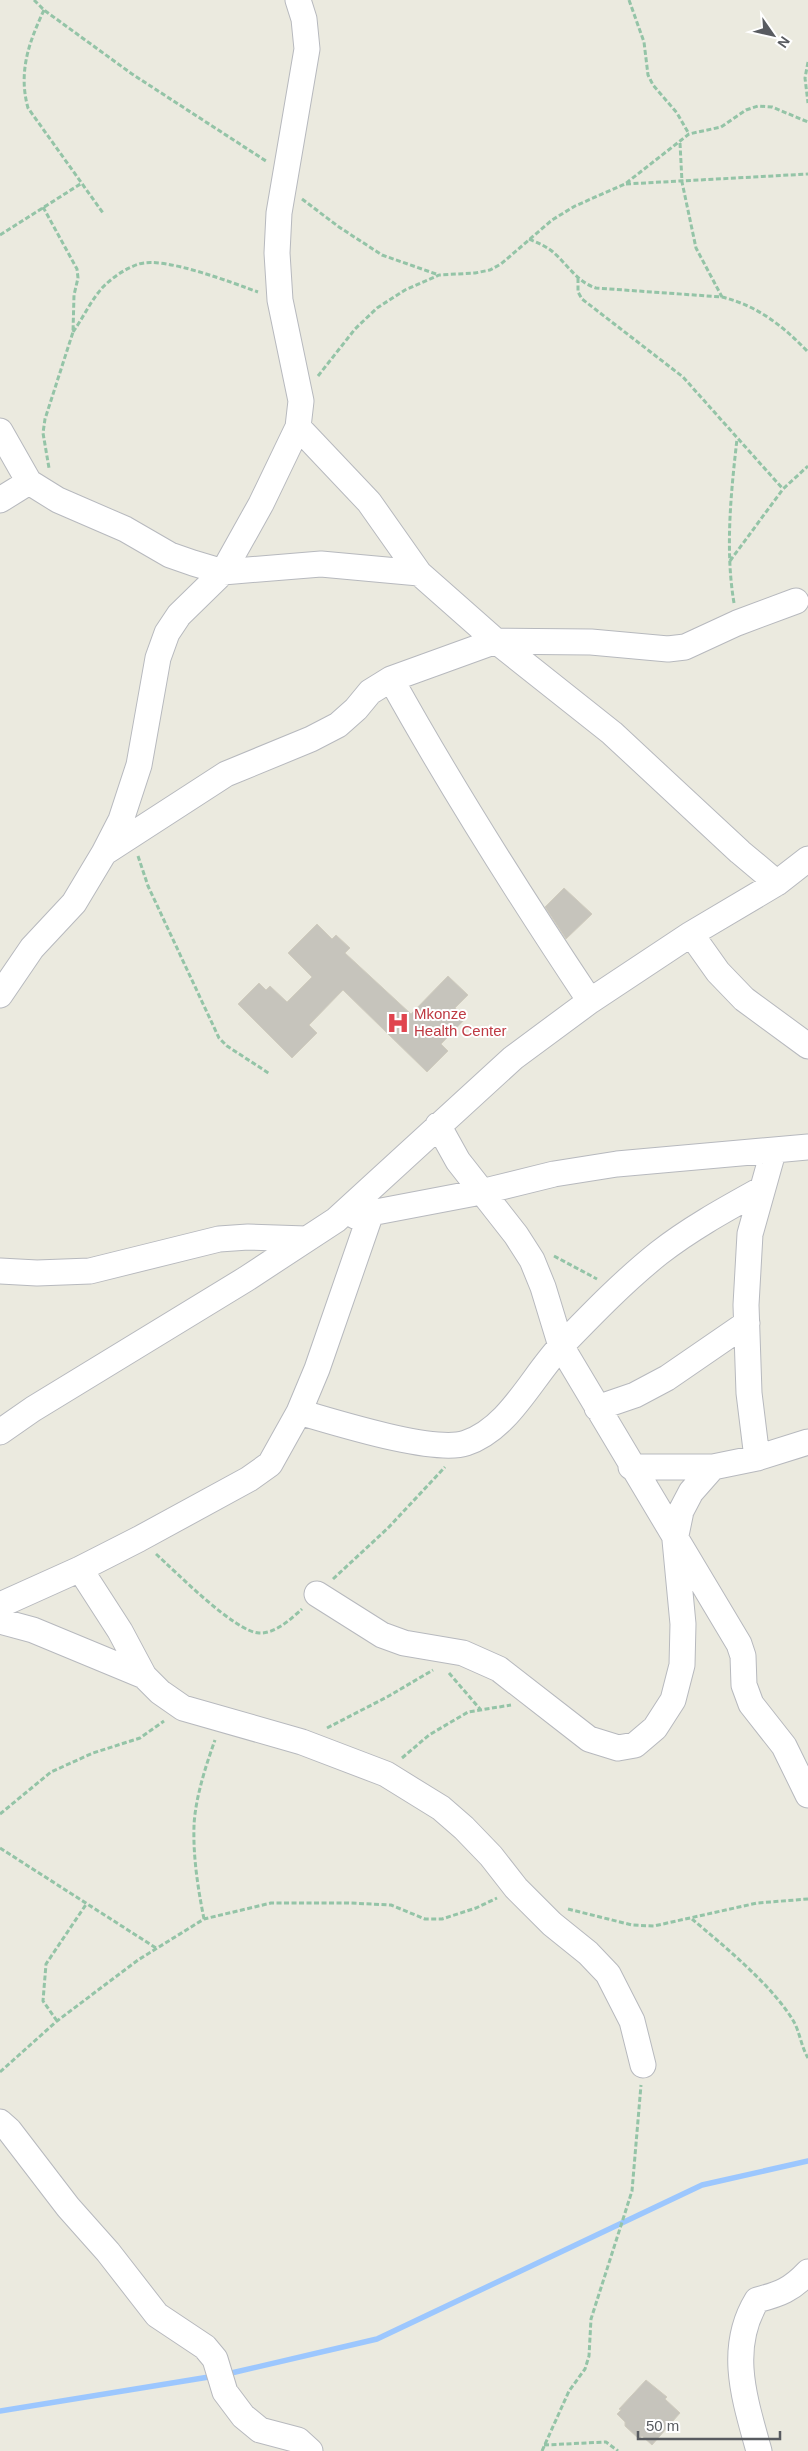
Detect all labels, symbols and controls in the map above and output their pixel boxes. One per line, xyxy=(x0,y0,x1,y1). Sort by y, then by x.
north arrow xyxy=(748,10,798,60)
text: N xyxy=(774,34,793,51)
place label: Mkonze Health Center xyxy=(414,1005,507,1039)
hospital icon: Mkonze Health Center xyxy=(385,1010,411,1036)
scale bar xyxy=(638,2408,780,2440)
text: 50 m xyxy=(646,2417,679,2434)

